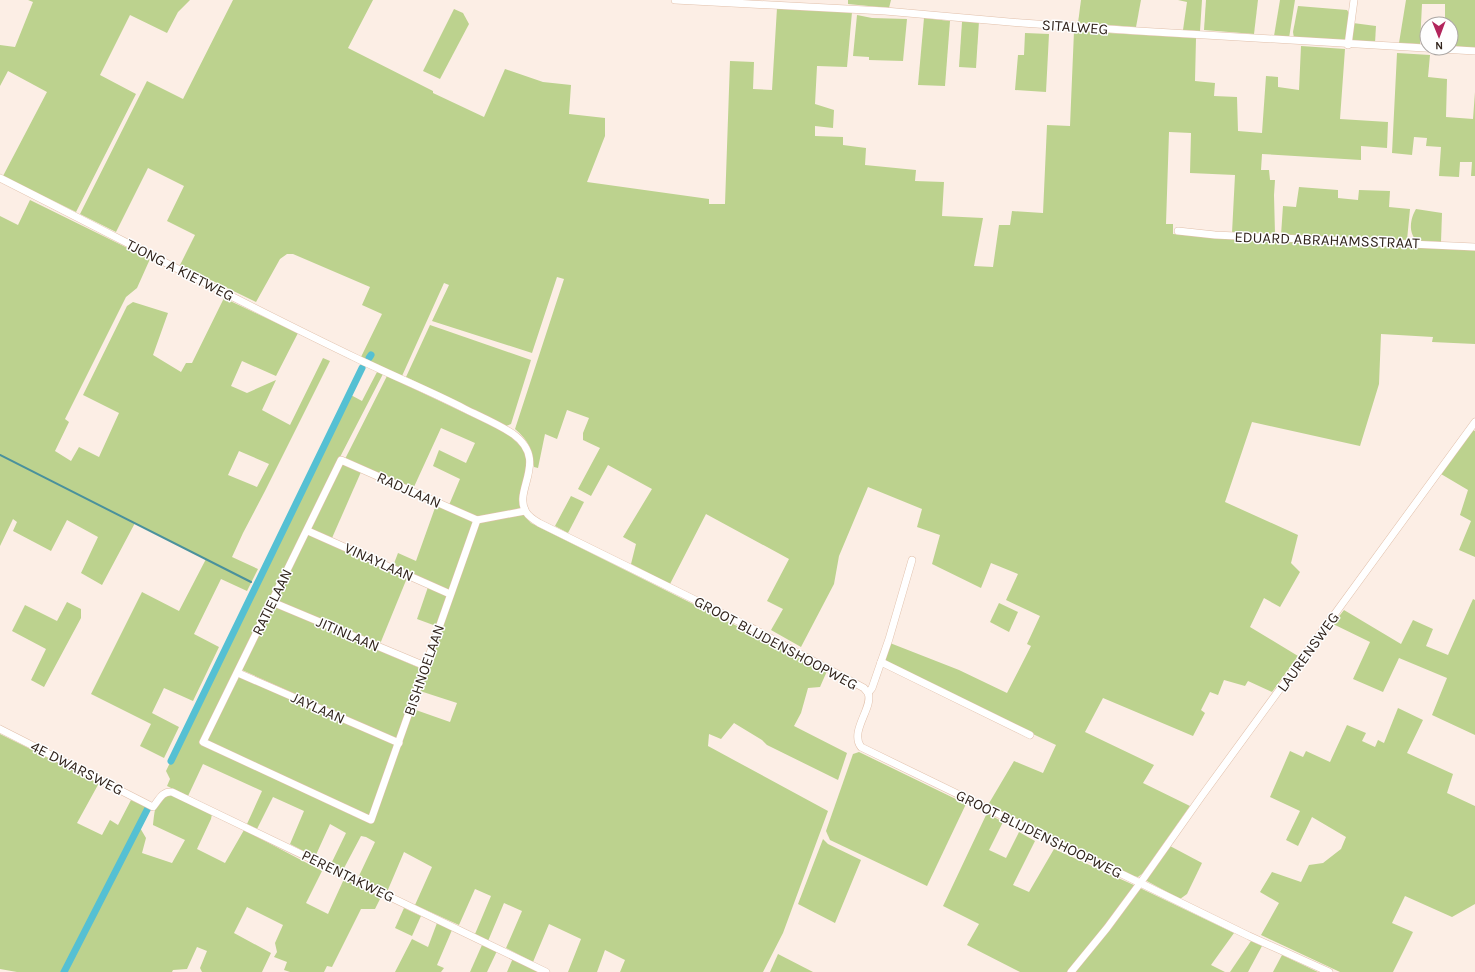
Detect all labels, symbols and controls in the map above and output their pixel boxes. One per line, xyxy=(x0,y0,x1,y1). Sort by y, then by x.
street label: SITALWEG xyxy=(1041,16,1109,38)
north arrow xyxy=(1419,16,1459,56)
text: N xyxy=(1435,39,1443,52)
street label: EDUARD ABRAHAMSSTRAAT xyxy=(1234,228,1420,252)
street label: TJONG A KIETWEG xyxy=(123,235,237,305)
street label: RADJLAAN xyxy=(374,468,444,512)
street label: VINAYLAAN xyxy=(342,539,416,585)
street label: RATIELAAN xyxy=(248,566,296,638)
street label: GROOT BLIJDENSHOOPWEG xyxy=(691,592,861,694)
street label: LAURENSWEG xyxy=(1273,609,1343,695)
street label: JITINLAAN xyxy=(314,613,382,655)
street label: BISHNOELAAN xyxy=(400,622,448,718)
street label: JAYLAAN xyxy=(288,688,348,728)
street label: 4E DWARSWEG xyxy=(28,737,126,799)
street label: GROOT BLIJDENSHOOPWEG xyxy=(953,786,1125,882)
street label: PERENTAKWEG xyxy=(299,846,397,906)

